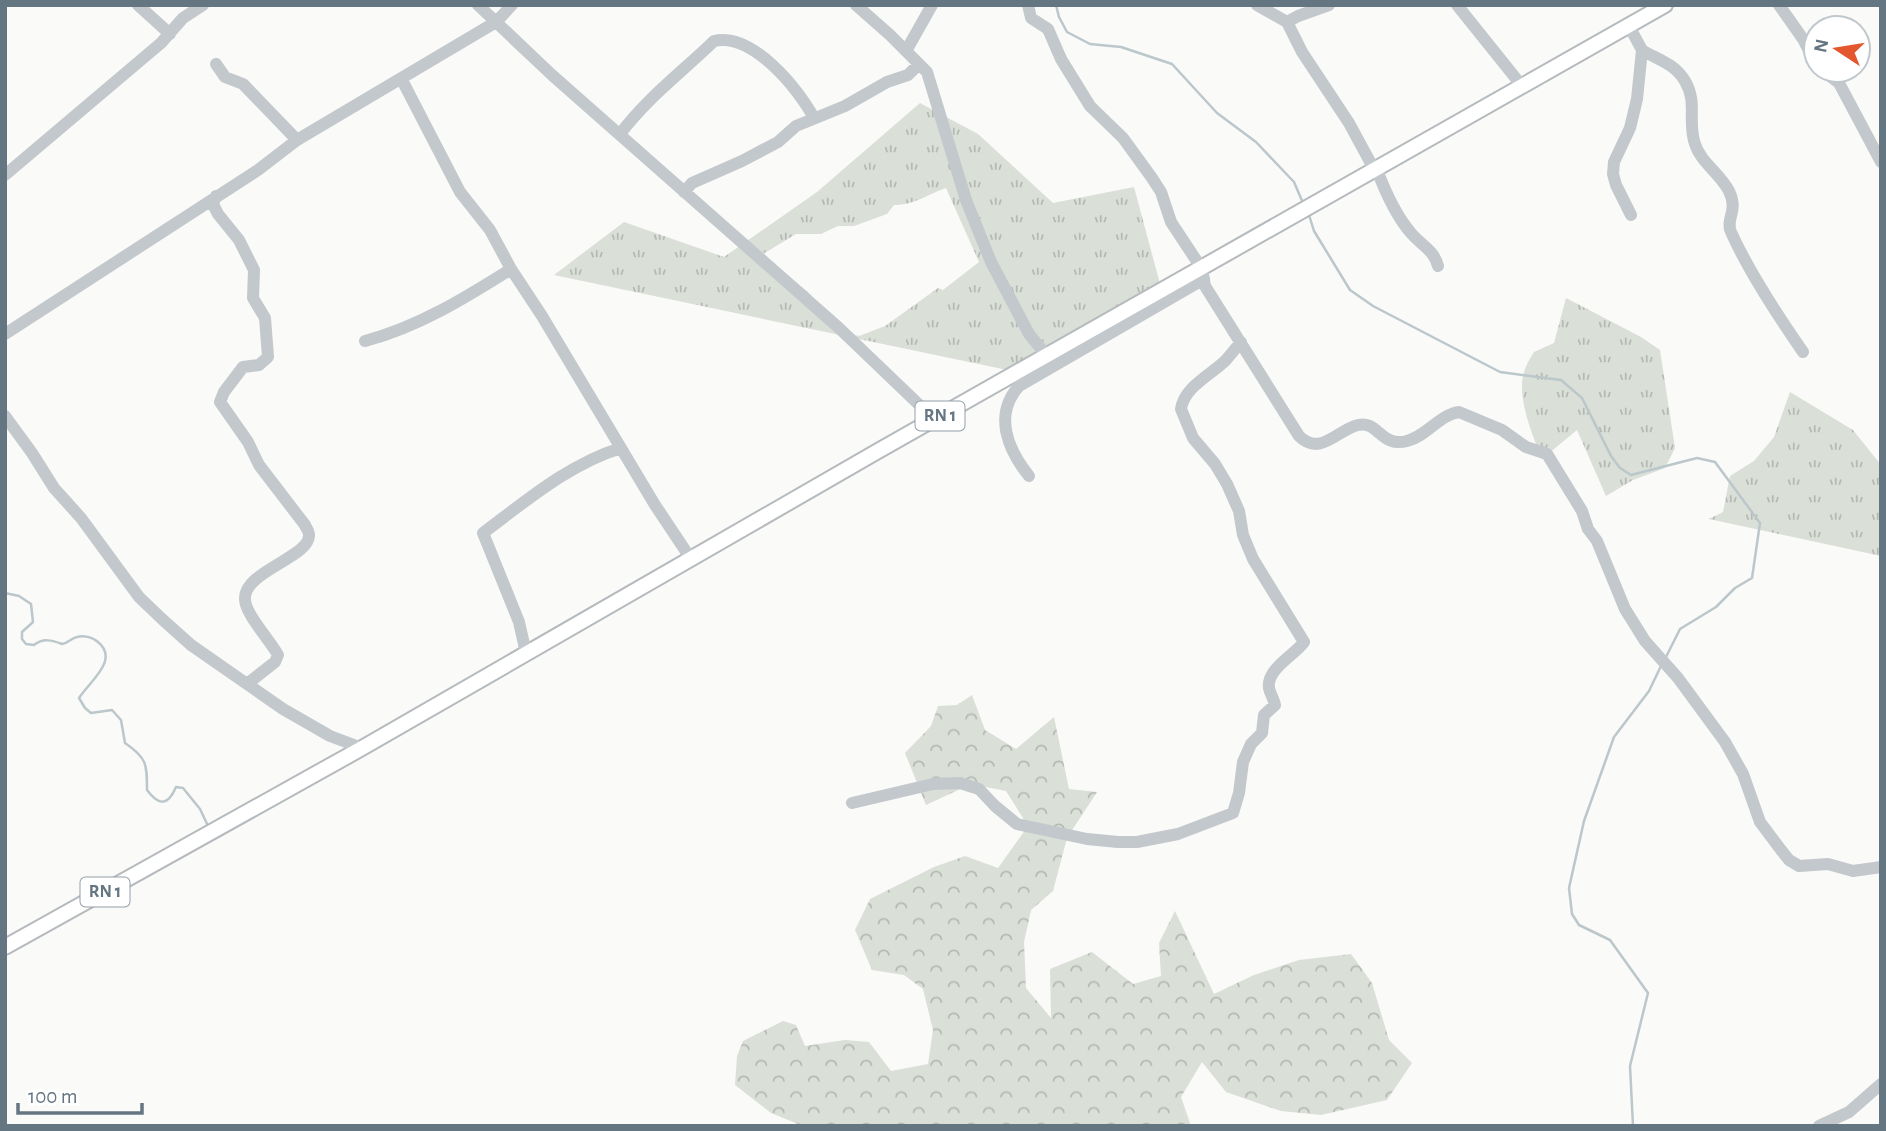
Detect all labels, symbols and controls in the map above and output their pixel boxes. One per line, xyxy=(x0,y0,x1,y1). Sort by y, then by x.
north arrow xyxy=(1802,14,1872,84)
text: N xyxy=(1811,37,1833,54)
road number: RN 1 xyxy=(916,402,964,430)
road number: RN 1 xyxy=(80,878,130,906)
scale bar xyxy=(18,1072,142,1116)
text: 100 m xyxy=(28,1086,78,1107)

